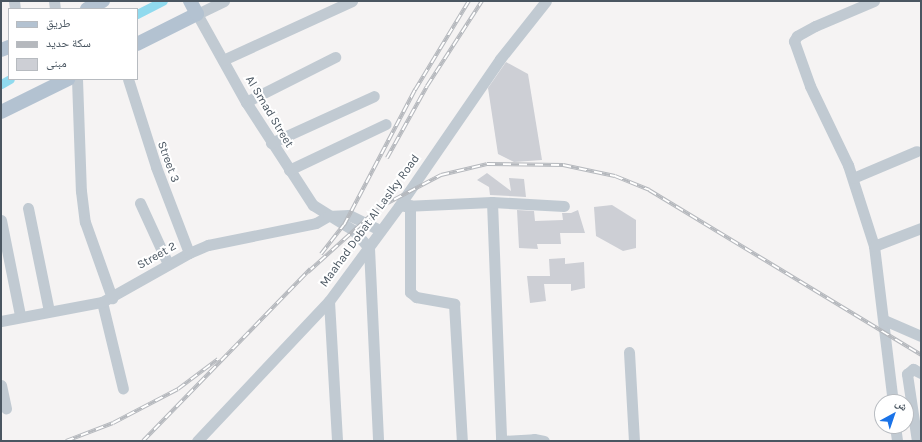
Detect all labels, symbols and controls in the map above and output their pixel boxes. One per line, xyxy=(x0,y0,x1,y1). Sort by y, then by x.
legend xyxy=(8,8,138,80)
text: طريق xyxy=(46,16,71,30)
text: سكة حديد xyxy=(46,36,91,50)
text: مبنى xyxy=(46,56,67,70)
street label: Al Smad Street xyxy=(242,74,296,150)
street label: Street 3 xyxy=(154,139,182,185)
street label: Maahad Dobat Al Laslky Road xyxy=(317,152,423,290)
street label: Street 2 xyxy=(135,239,179,273)
north arrow xyxy=(874,394,914,434)
text: ش xyxy=(893,396,910,414)

